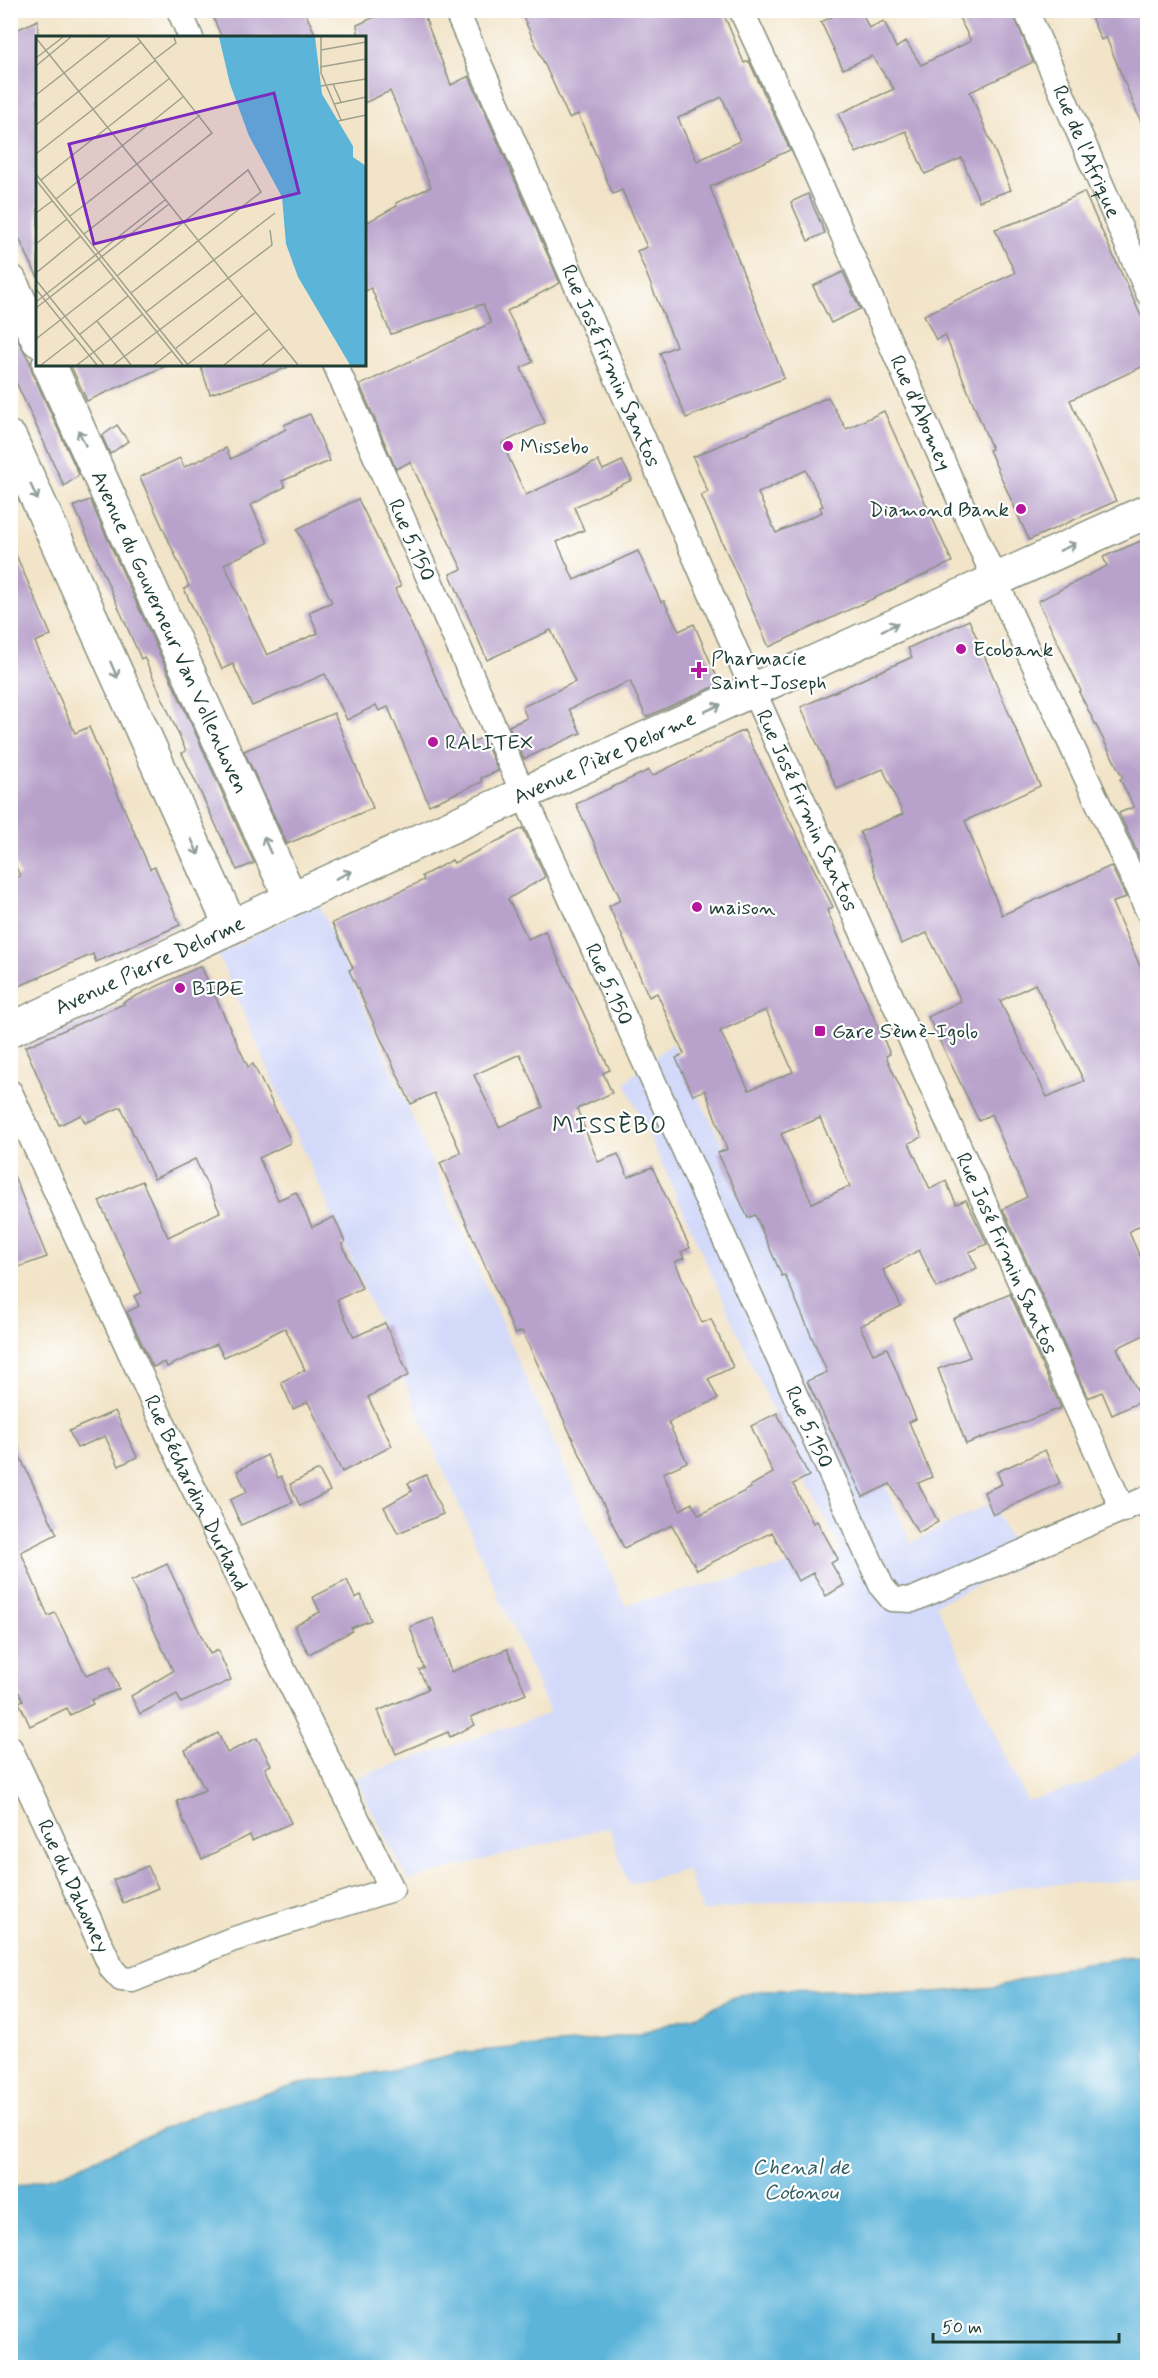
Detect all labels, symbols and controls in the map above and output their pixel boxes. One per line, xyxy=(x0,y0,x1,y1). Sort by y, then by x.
inset map xyxy=(36,36,366,366)
street label: Rue de l'Afrique xyxy=(1045,81,1127,223)
street label: Rue José Firmin Santos xyxy=(554,260,667,472)
street label: Rue d'Abomey xyxy=(883,351,958,475)
one-way arrow xyxy=(76,429,87,447)
place label: Missebo xyxy=(520,433,589,461)
marker: Missebo xyxy=(501,439,515,453)
street label: Avenue du Gouverneur Van Vollenhoven xyxy=(84,466,255,798)
one-way arrow xyxy=(29,482,41,500)
street label: Rue 5.150 xyxy=(381,495,441,586)
place label: Diamond Bank xyxy=(869,496,1009,524)
marker: Diamond Bank xyxy=(1014,502,1028,516)
one-way arrow xyxy=(1059,540,1077,552)
one-way arrow xyxy=(881,621,899,632)
place label: Ecobank xyxy=(973,636,1054,664)
marker: Ecobank xyxy=(954,642,968,656)
place label: Pharmacie Saint-Joseph xyxy=(711,645,827,697)
one-way arrow xyxy=(109,660,120,678)
marker: Pharmacie Saint-Joseph xyxy=(692,663,706,677)
one-way arrow xyxy=(703,701,721,713)
street label: Avenue Pière Delorme xyxy=(509,705,700,811)
street label: Rue José Firmin Santos xyxy=(749,705,864,916)
place label: RALITEX xyxy=(445,729,533,757)
marker: RALITEX xyxy=(426,735,440,749)
one-way arrow xyxy=(261,837,272,855)
one-way arrow xyxy=(189,838,201,856)
one-way arrow xyxy=(334,868,352,880)
place label: maison xyxy=(709,894,776,922)
marker: maison xyxy=(690,900,704,914)
street label: Avenue Pierre Delorme xyxy=(51,910,249,1022)
street label: Rue 5.150 xyxy=(578,939,639,1030)
place label: BIBE xyxy=(192,975,244,1003)
marker: BIBE xyxy=(173,981,187,995)
place label: Gare Sèmè-Igolo xyxy=(832,1018,978,1046)
marker: Gare Sèmè-Igolo xyxy=(813,1024,827,1038)
district label: MISSÈBO xyxy=(552,1111,668,1142)
street label: Rue José Firmin Santos xyxy=(949,1148,1064,1359)
street label: Rue 5.150 xyxy=(778,1382,839,1473)
street label: Rue Béchardin Durhand xyxy=(137,1391,255,1596)
street label: Rue du Dahomey xyxy=(30,1815,116,1958)
water label: Chenal de Cotonou xyxy=(752,2154,851,2207)
scale bar xyxy=(933,2306,1119,2344)
text: 50 m xyxy=(942,2316,982,2340)

